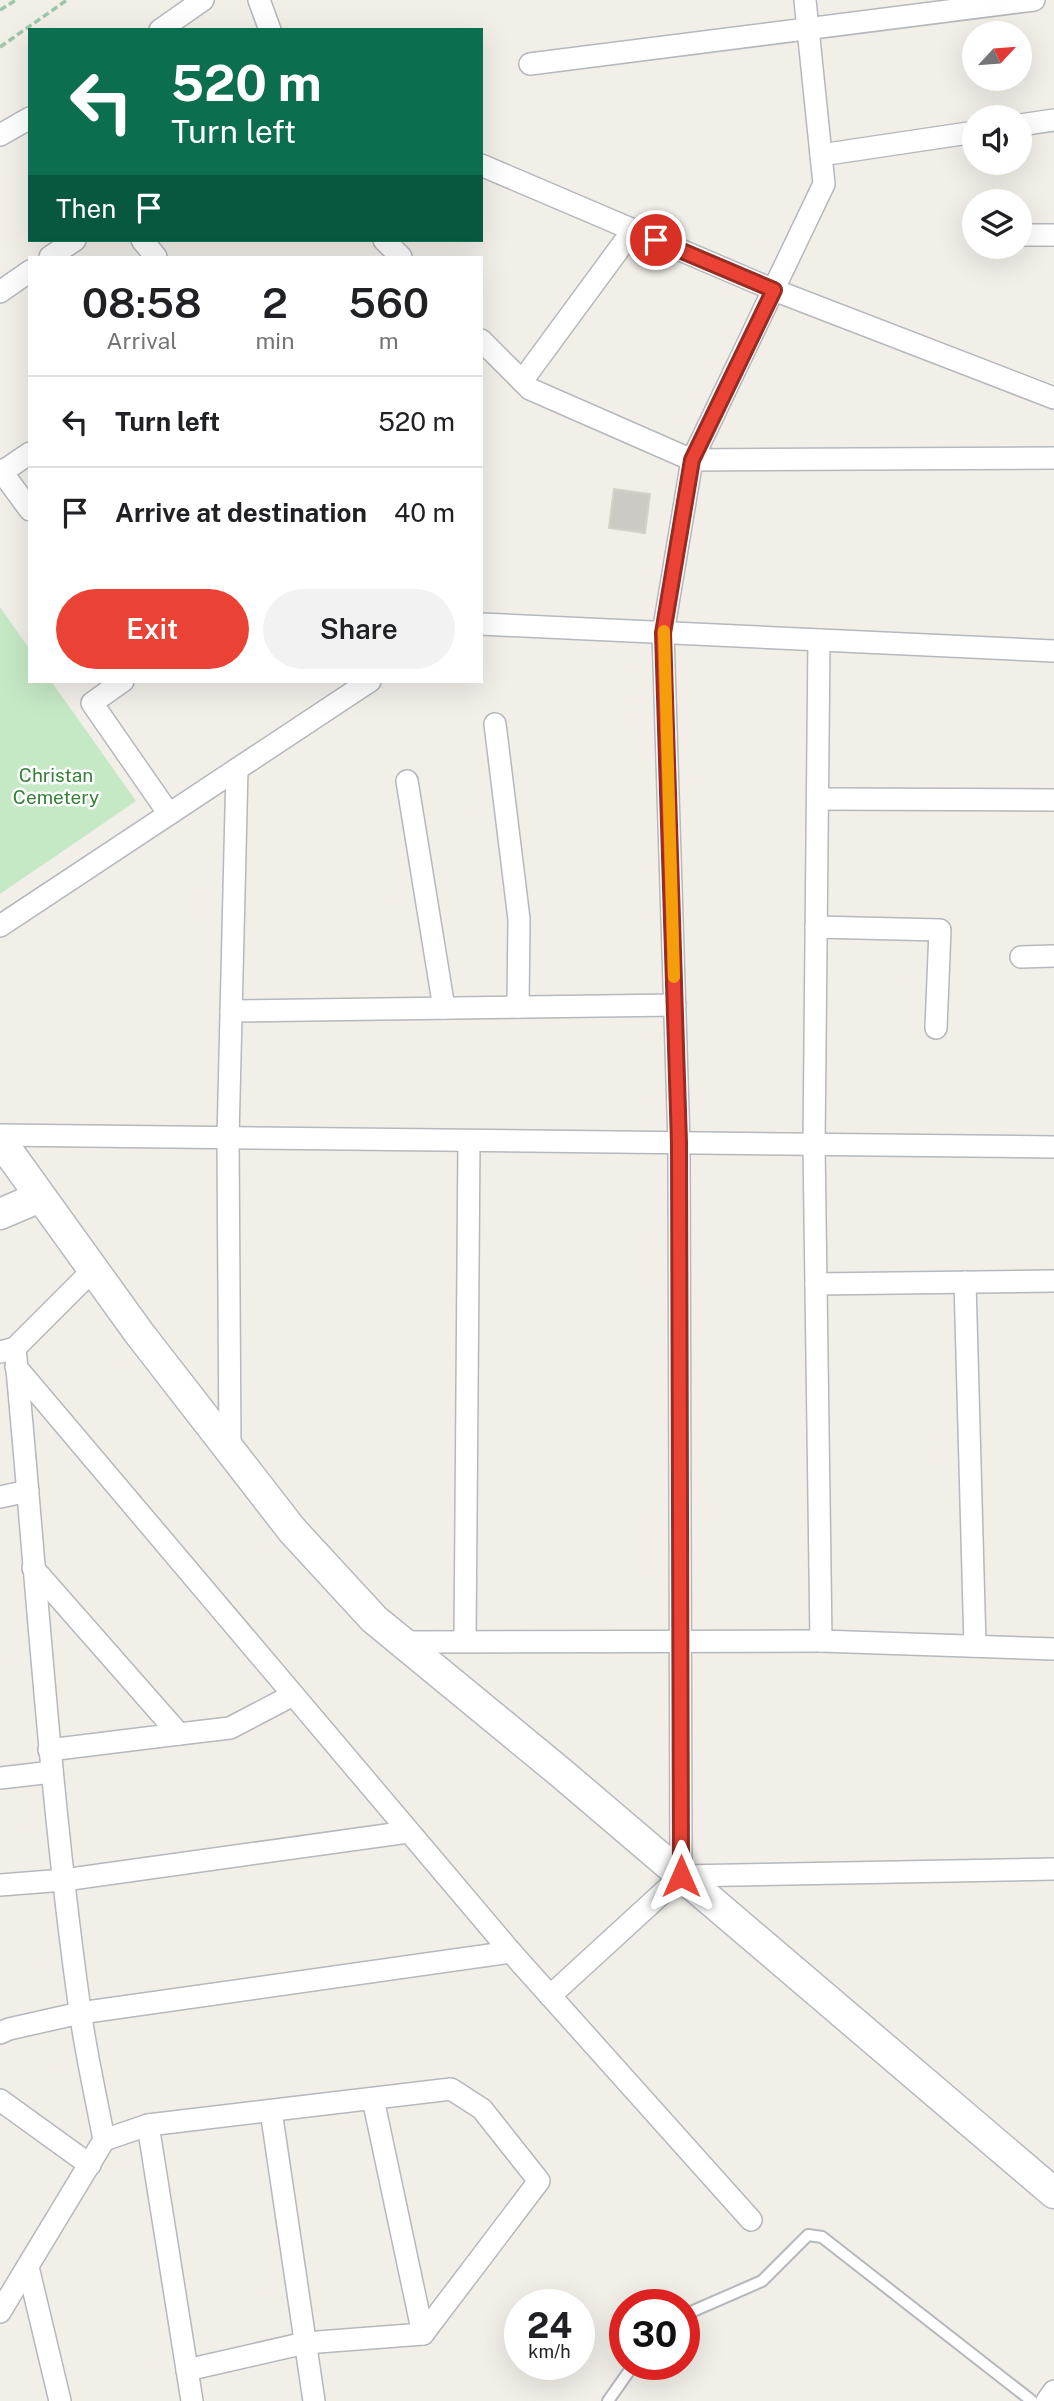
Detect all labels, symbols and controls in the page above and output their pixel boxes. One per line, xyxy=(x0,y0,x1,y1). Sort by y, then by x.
north arrow xyxy=(962,21,1032,91)
map controls xyxy=(962,21,1032,259)
text: 520 m xyxy=(171,54,322,112)
icon: left xyxy=(56,56,147,147)
button: sound xyxy=(962,105,1032,175)
text: Turn left xyxy=(171,113,296,150)
icon: arrive xyxy=(130,189,168,227)
button: layers xyxy=(962,189,1032,259)
text: Then xyxy=(56,193,116,224)
pin xyxy=(626,210,686,270)
icon: arrive xyxy=(637,221,675,259)
text: 08:58 xyxy=(82,278,202,327)
text: 2 xyxy=(262,278,288,327)
text: 560 xyxy=(348,278,429,327)
text: Arrival xyxy=(106,327,177,354)
text: min xyxy=(255,327,294,354)
text: m xyxy=(379,327,399,354)
icon: left xyxy=(56,403,94,441)
text: Turn left xyxy=(115,406,220,437)
text: 520 m xyxy=(378,406,455,437)
icon: arrive xyxy=(56,494,94,532)
text: Arrive at destination xyxy=(115,497,367,528)
text: 40 m xyxy=(394,497,455,528)
button: Exit xyxy=(56,589,249,669)
button: Share xyxy=(263,589,455,669)
park label: Christan Cemetery xyxy=(13,764,99,808)
position arrow xyxy=(644,1839,718,1913)
speed limit sign: 30 xyxy=(609,2289,700,2380)
text: 24 xyxy=(527,2305,572,2346)
text: km/h xyxy=(528,2341,571,2362)

